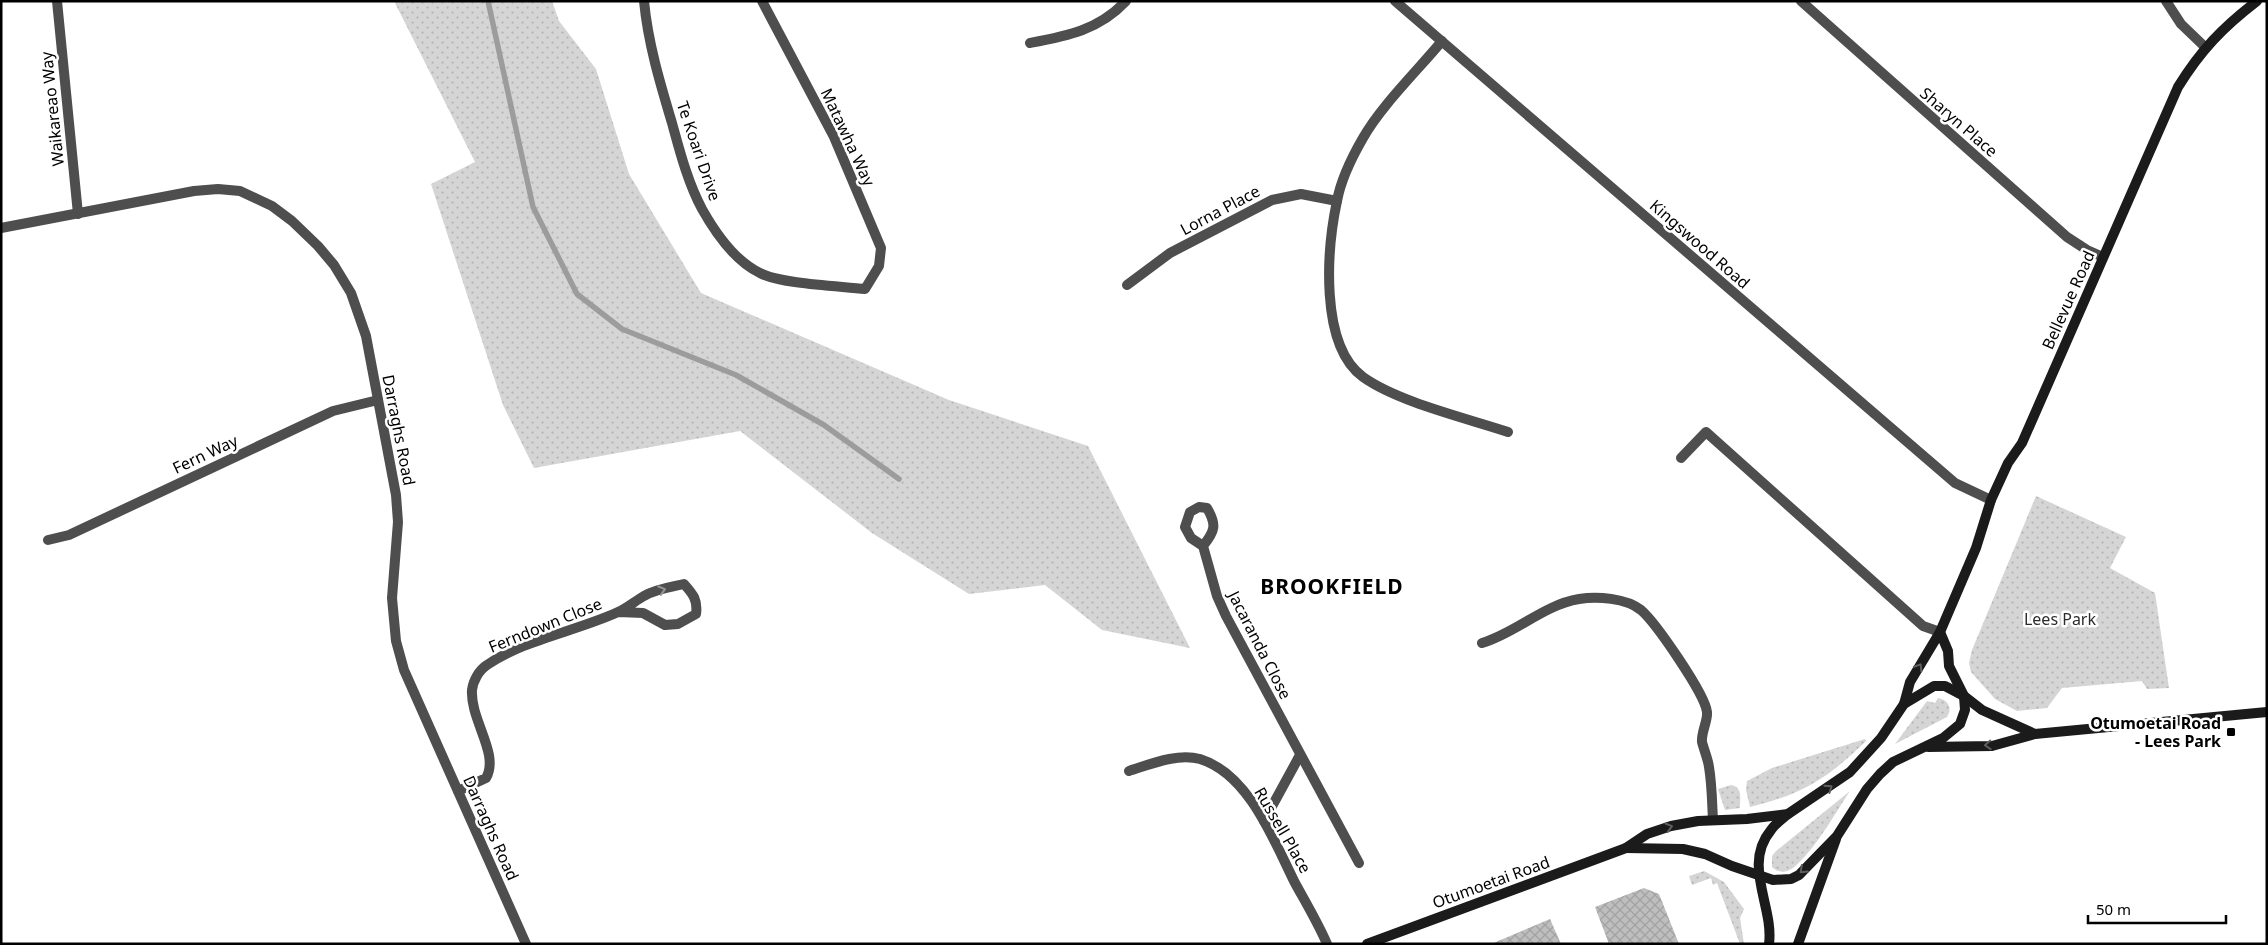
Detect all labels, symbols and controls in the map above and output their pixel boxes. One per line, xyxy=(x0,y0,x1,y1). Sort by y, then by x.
street label: Waikareao Way xyxy=(35,50,69,167)
street label: Sharyn Place xyxy=(1916,82,2002,162)
street label: Matawha Way xyxy=(816,85,881,190)
street label: Te Koari Drive xyxy=(672,98,726,204)
street label: Lorna Place xyxy=(1176,180,1264,240)
street label: Kingswood Road xyxy=(1645,194,1755,294)
street label: Bellevue Road xyxy=(2036,247,2100,353)
street label: Darraghs Road xyxy=(377,373,421,487)
street label: Fern Way xyxy=(169,429,242,479)
district label: BROOKFIELD xyxy=(1260,572,1404,600)
one-way arrow xyxy=(657,585,665,595)
street label: Jacaranda Close xyxy=(1222,585,1297,703)
street label: Ferndown Close xyxy=(485,592,605,658)
park label: Lees Park xyxy=(2024,608,2096,630)
one-way arrow xyxy=(1913,663,1922,672)
place label: Otumoetai Road - Lees Park xyxy=(2090,712,2221,752)
marker: Otumoetai Road - Lees Park xyxy=(2225,726,2237,738)
one-way arrow xyxy=(1984,739,1992,750)
street label: Darraghs Road xyxy=(458,772,524,884)
street label: Russell Place xyxy=(1249,783,1317,877)
one-way arrow xyxy=(1823,785,1833,794)
one-way arrow xyxy=(1665,822,1673,832)
street label: Otumoetai Road xyxy=(1429,851,1553,913)
one-way arrow xyxy=(1800,864,1809,873)
scale bar xyxy=(2088,892,2226,924)
text: 50 m xyxy=(2096,899,2131,919)

